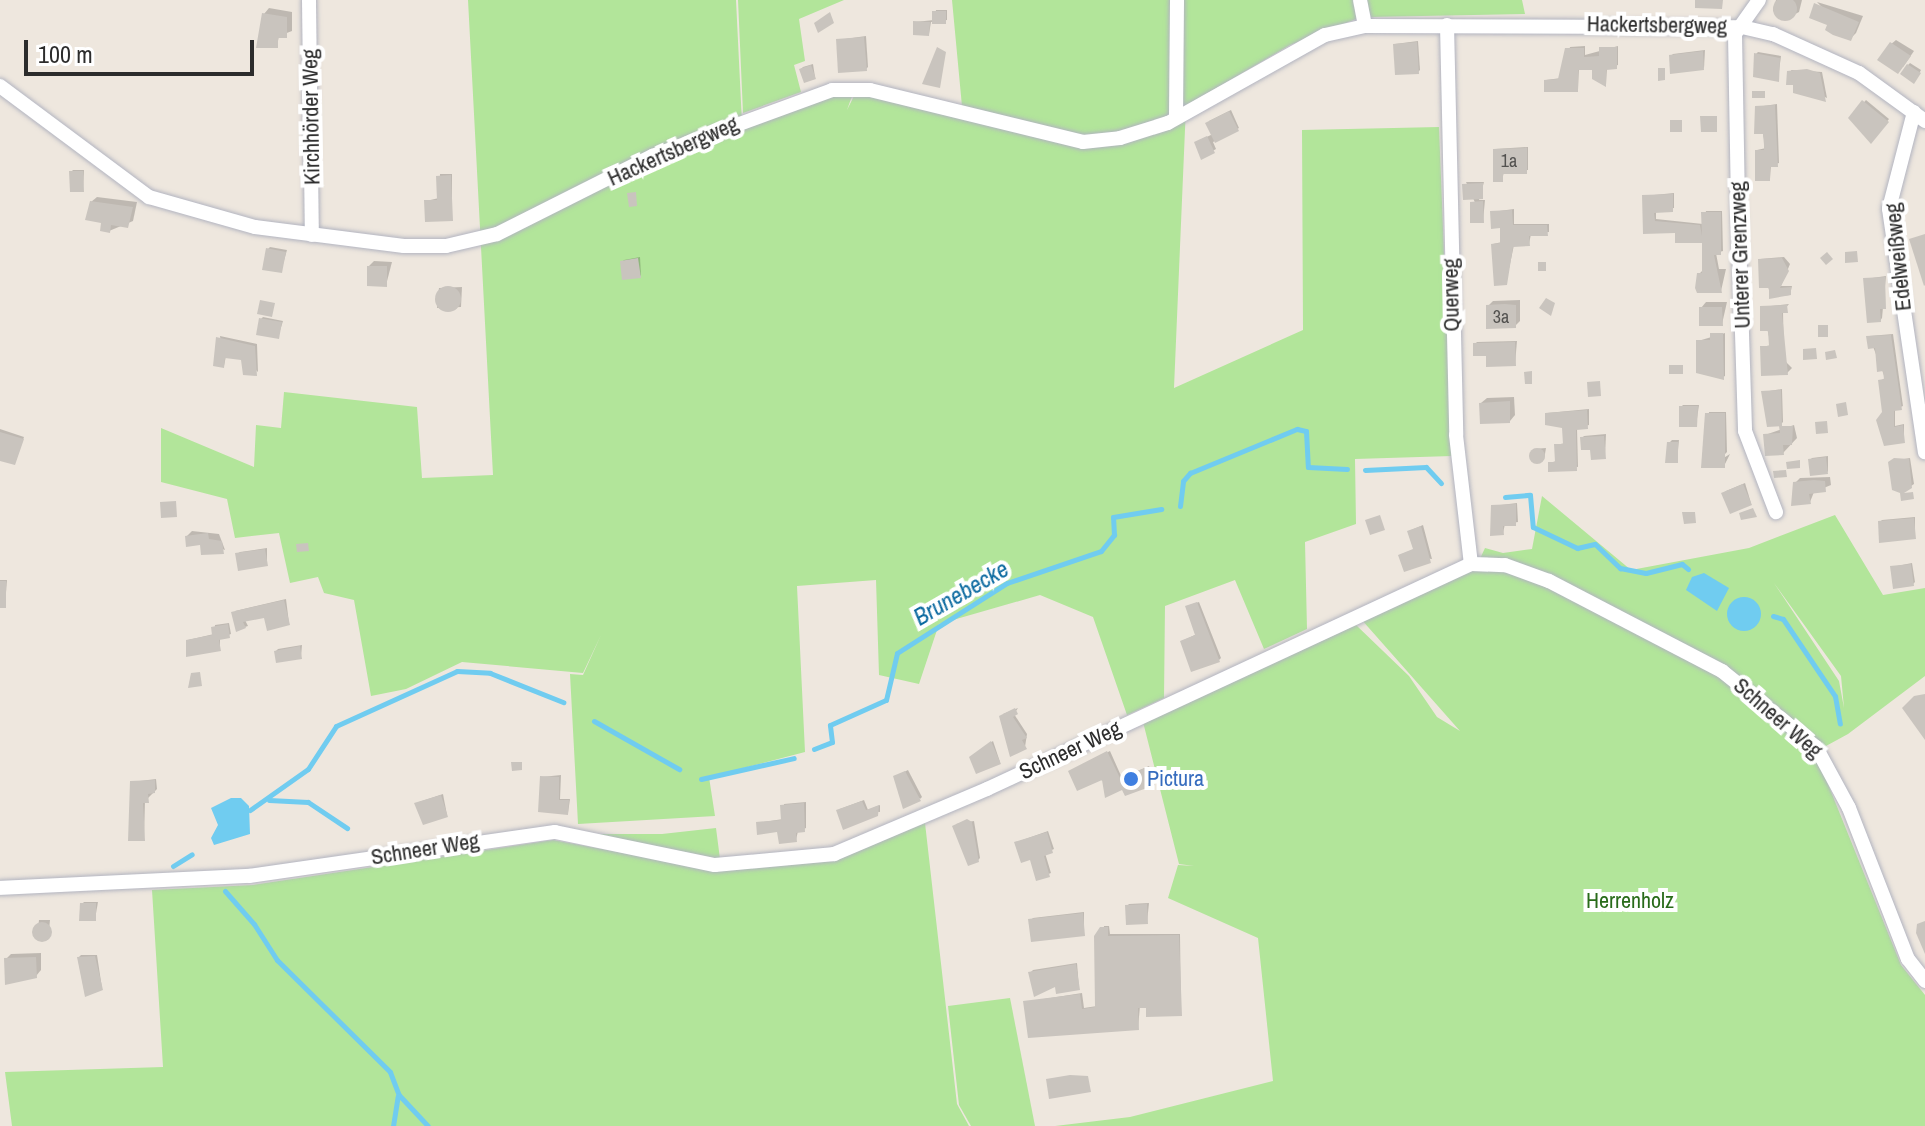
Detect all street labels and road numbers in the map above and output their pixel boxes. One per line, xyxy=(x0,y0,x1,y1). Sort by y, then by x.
street label: Hackertsbergweg xyxy=(1587,11,1727,39)
street label: Kirchhörder Weg xyxy=(297,49,325,185)
street label: Hackertsbergweg xyxy=(604,110,742,192)
street label: Unterer Grenzweg xyxy=(1724,181,1756,329)
street label: Edelweißweg xyxy=(1879,202,1917,312)
street label: Querweg xyxy=(1437,258,1465,332)
street label: Schneer Weg xyxy=(1728,672,1828,764)
street label: Schneer Weg xyxy=(1015,715,1125,785)
street label: Schneer Weg xyxy=(369,827,481,871)

